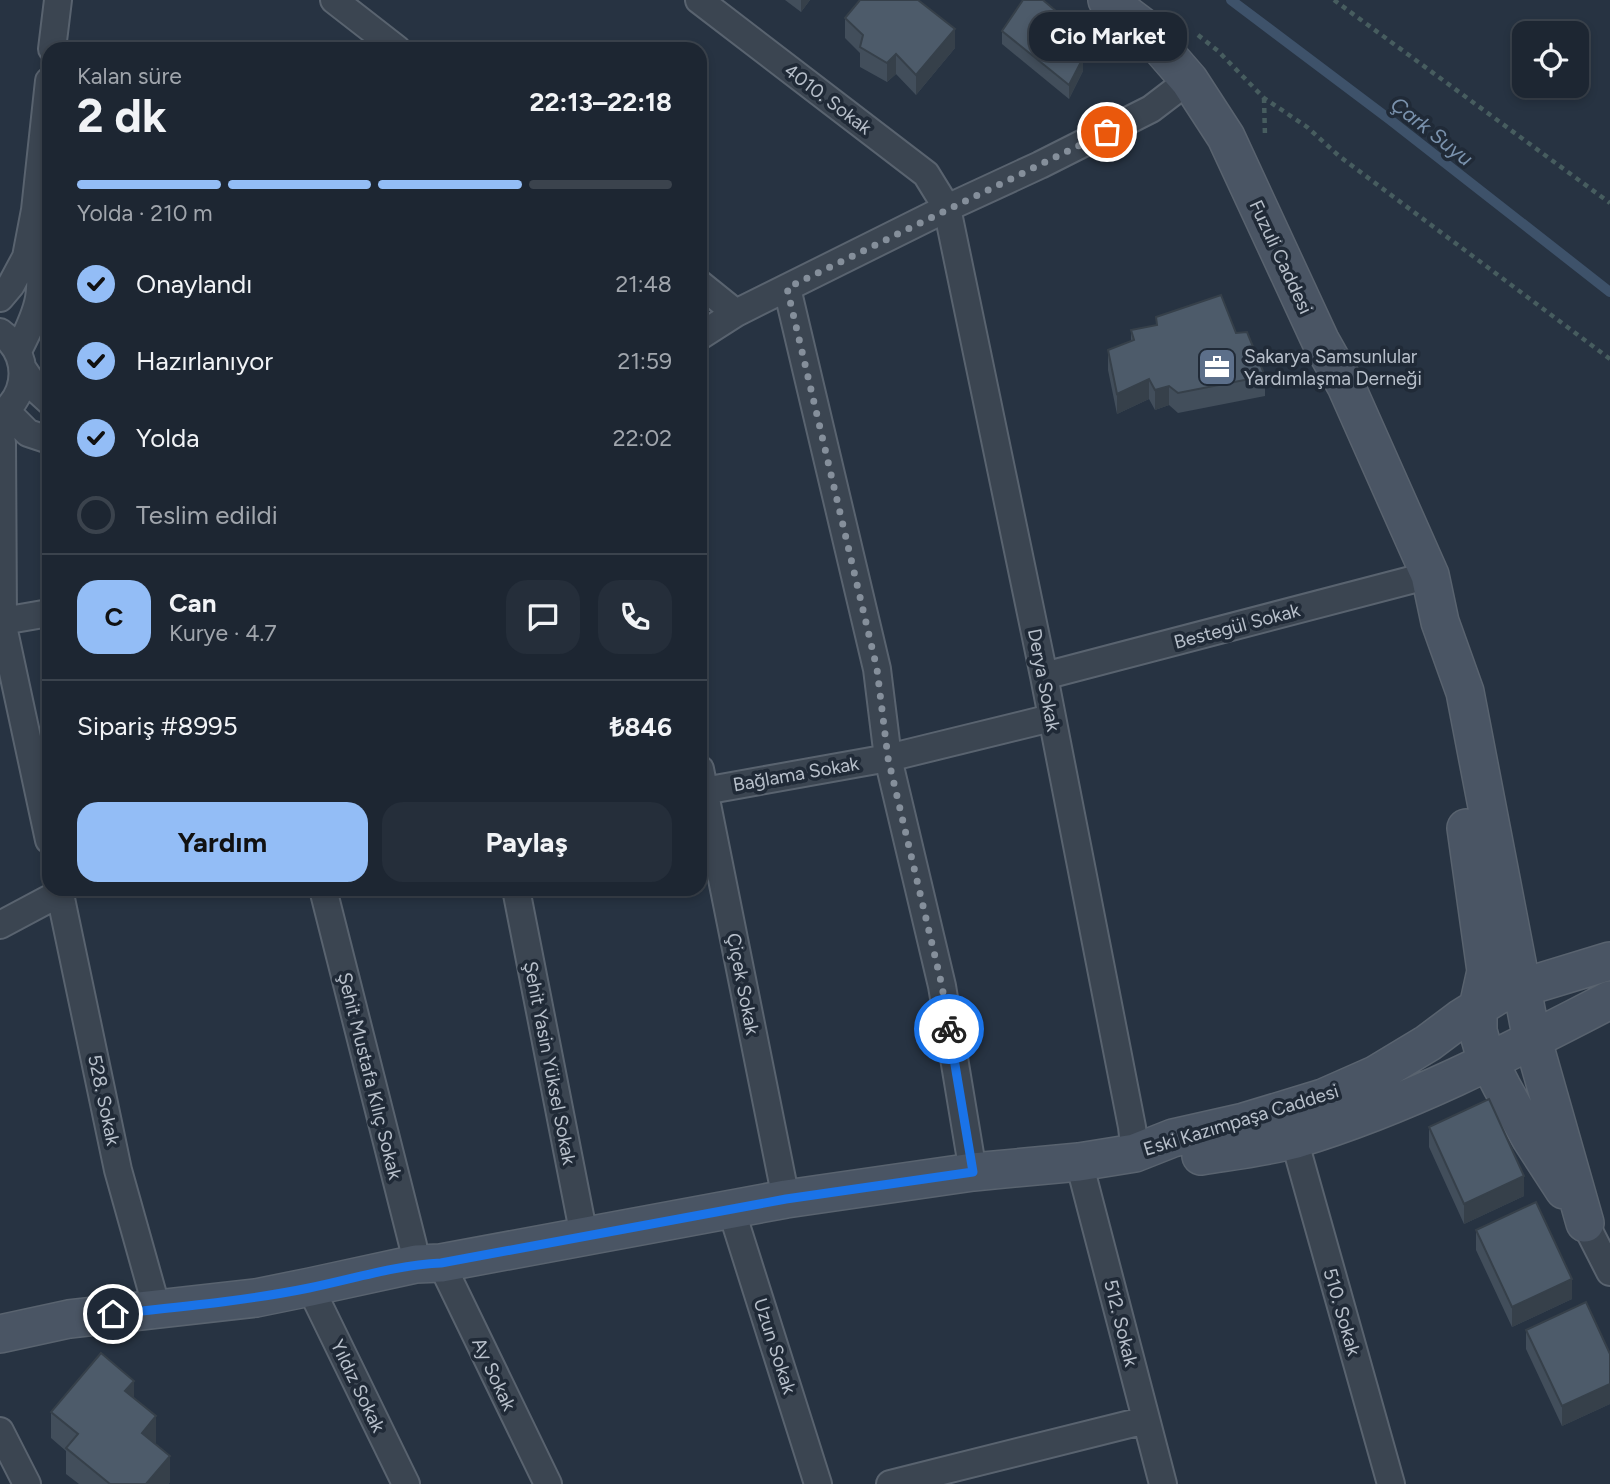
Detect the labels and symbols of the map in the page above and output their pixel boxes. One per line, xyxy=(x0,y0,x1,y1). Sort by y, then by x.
callout: Cio Market xyxy=(1028,13,1186,62)
street label: 4010. Sokak xyxy=(780,59,877,140)
water label: Çark Suyu xyxy=(1386,91,1478,171)
pin xyxy=(1077,102,1137,162)
street label: Fuzuli Caddesi xyxy=(1245,196,1317,318)
place label: Sakarya Samsunlular Yardımlaşma Derneği xyxy=(1244,345,1422,390)
office icon: Sakarya Samsunlular Yardımlaşma Derneği xyxy=(1196,346,1238,388)
street label: Bestegül Sokak xyxy=(1171,598,1303,654)
street label: Derya Sokak xyxy=(1023,626,1065,734)
street label: Bağlama Sokak xyxy=(731,751,862,796)
street label: Çiçek Sokak xyxy=(722,931,764,1038)
street label: Şehit Yasin Yüksel Sokak xyxy=(519,959,581,1168)
street label: Şehit Mustafa Kılıç Sokak xyxy=(333,970,407,1183)
courier xyxy=(914,994,984,1064)
street label: 528. Sokak xyxy=(83,1052,125,1148)
street label: Eski Kazımpaşa Caddesi xyxy=(1141,1079,1341,1161)
street label: 510. Sokak xyxy=(1319,1265,1366,1359)
street label: 512. Sokak xyxy=(1099,1277,1143,1370)
pin xyxy=(83,1284,143,1344)
street label: Uzun Sokak xyxy=(749,1295,802,1397)
street label: Ay Sokak xyxy=(467,1334,521,1415)
street label: Yıldız Sokak xyxy=(326,1336,391,1437)

